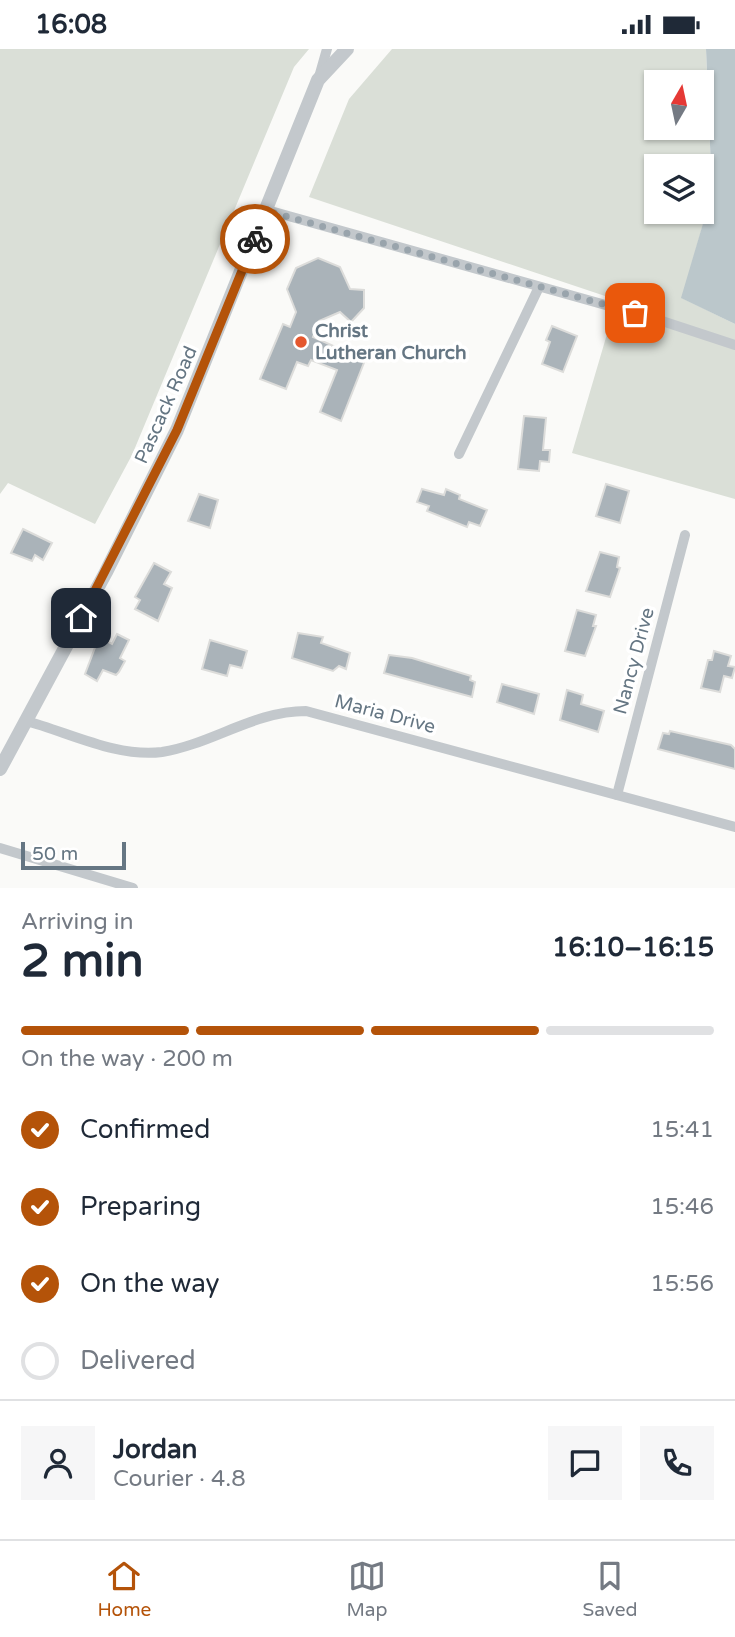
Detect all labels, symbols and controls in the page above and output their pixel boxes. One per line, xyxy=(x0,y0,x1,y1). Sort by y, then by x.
text: 16:08 xyxy=(35,9,107,40)
north arrow xyxy=(644,70,714,140)
map controls xyxy=(644,70,714,224)
button: layers xyxy=(644,154,714,224)
courier xyxy=(220,204,290,274)
icon: bike xyxy=(236,220,274,258)
pin xyxy=(605,283,665,343)
icon: bag xyxy=(616,294,654,332)
place label: Christ Lutheran Church xyxy=(315,320,467,364)
marker: Christ Lutheran Church xyxy=(293,334,309,350)
street label: Pascack Road xyxy=(130,343,202,467)
pin xyxy=(51,588,111,648)
icon: home xyxy=(62,599,100,637)
street label: Nancy Drive xyxy=(609,605,659,717)
street label: Maria Drive xyxy=(332,690,438,738)
scale bar xyxy=(21,839,126,871)
text: 50 m xyxy=(32,843,78,865)
text: Arriving in xyxy=(21,908,134,936)
text: 16:10–16:15 xyxy=(552,932,714,963)
text: 2 min xyxy=(21,934,144,989)
text: On the way · 200 m xyxy=(21,1045,233,1073)
icon: check xyxy=(21,1111,59,1149)
text: Confirmed xyxy=(80,1114,210,1145)
text: 15:41 xyxy=(650,1116,714,1144)
icon: check xyxy=(21,1188,59,1226)
text: Preparing xyxy=(80,1191,201,1222)
text: 15:46 xyxy=(650,1193,714,1221)
icon: check xyxy=(21,1265,59,1303)
text: On the way xyxy=(80,1268,220,1299)
text: 15:56 xyxy=(650,1270,714,1298)
text: Delivered xyxy=(80,1345,196,1376)
button: person xyxy=(21,1426,95,1500)
button: chat xyxy=(548,1426,622,1500)
button: phone xyxy=(640,1426,714,1500)
text: Jordan xyxy=(113,1434,197,1465)
text: Courier · 4.8 xyxy=(113,1465,246,1493)
tab: Home xyxy=(98,1557,151,1621)
tab: Map xyxy=(346,1557,387,1621)
tab: Saved xyxy=(583,1557,637,1621)

